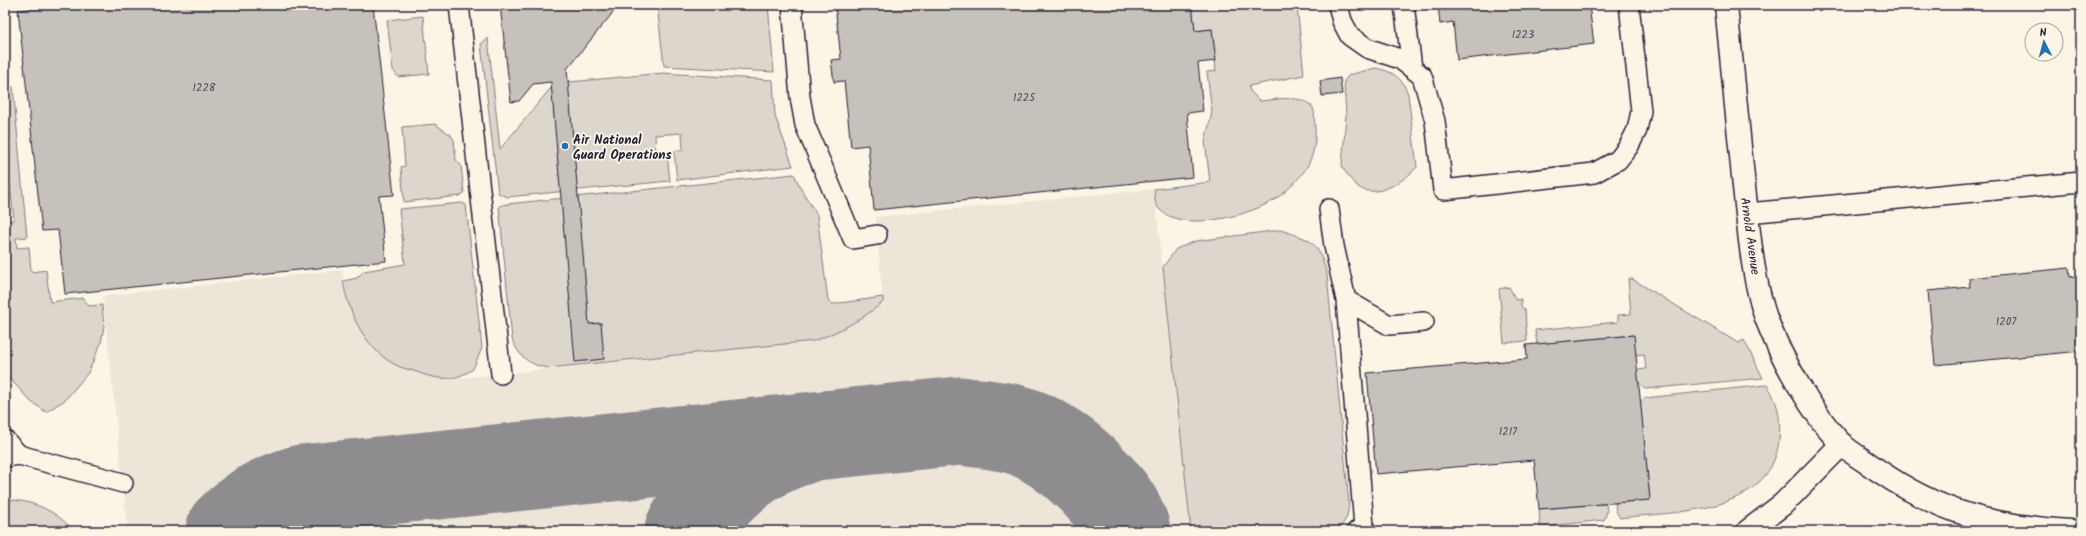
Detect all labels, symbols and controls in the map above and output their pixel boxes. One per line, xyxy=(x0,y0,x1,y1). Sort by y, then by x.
north arrow xyxy=(2024,22,2064,62)
text: N xyxy=(2039,24,2048,42)
house number: 1223 xyxy=(1512,26,1534,44)
house number: 1228 xyxy=(193,79,216,97)
house number: 1225 xyxy=(1013,89,1036,107)
place label: Air National Guard Operations xyxy=(573,130,672,166)
marker: Air National Guard Operations xyxy=(560,141,570,151)
street label: Arnold Avenue xyxy=(1734,196,1765,277)
house number: 1207 xyxy=(1996,313,2017,331)
house number: 1217 xyxy=(1499,423,1518,441)

